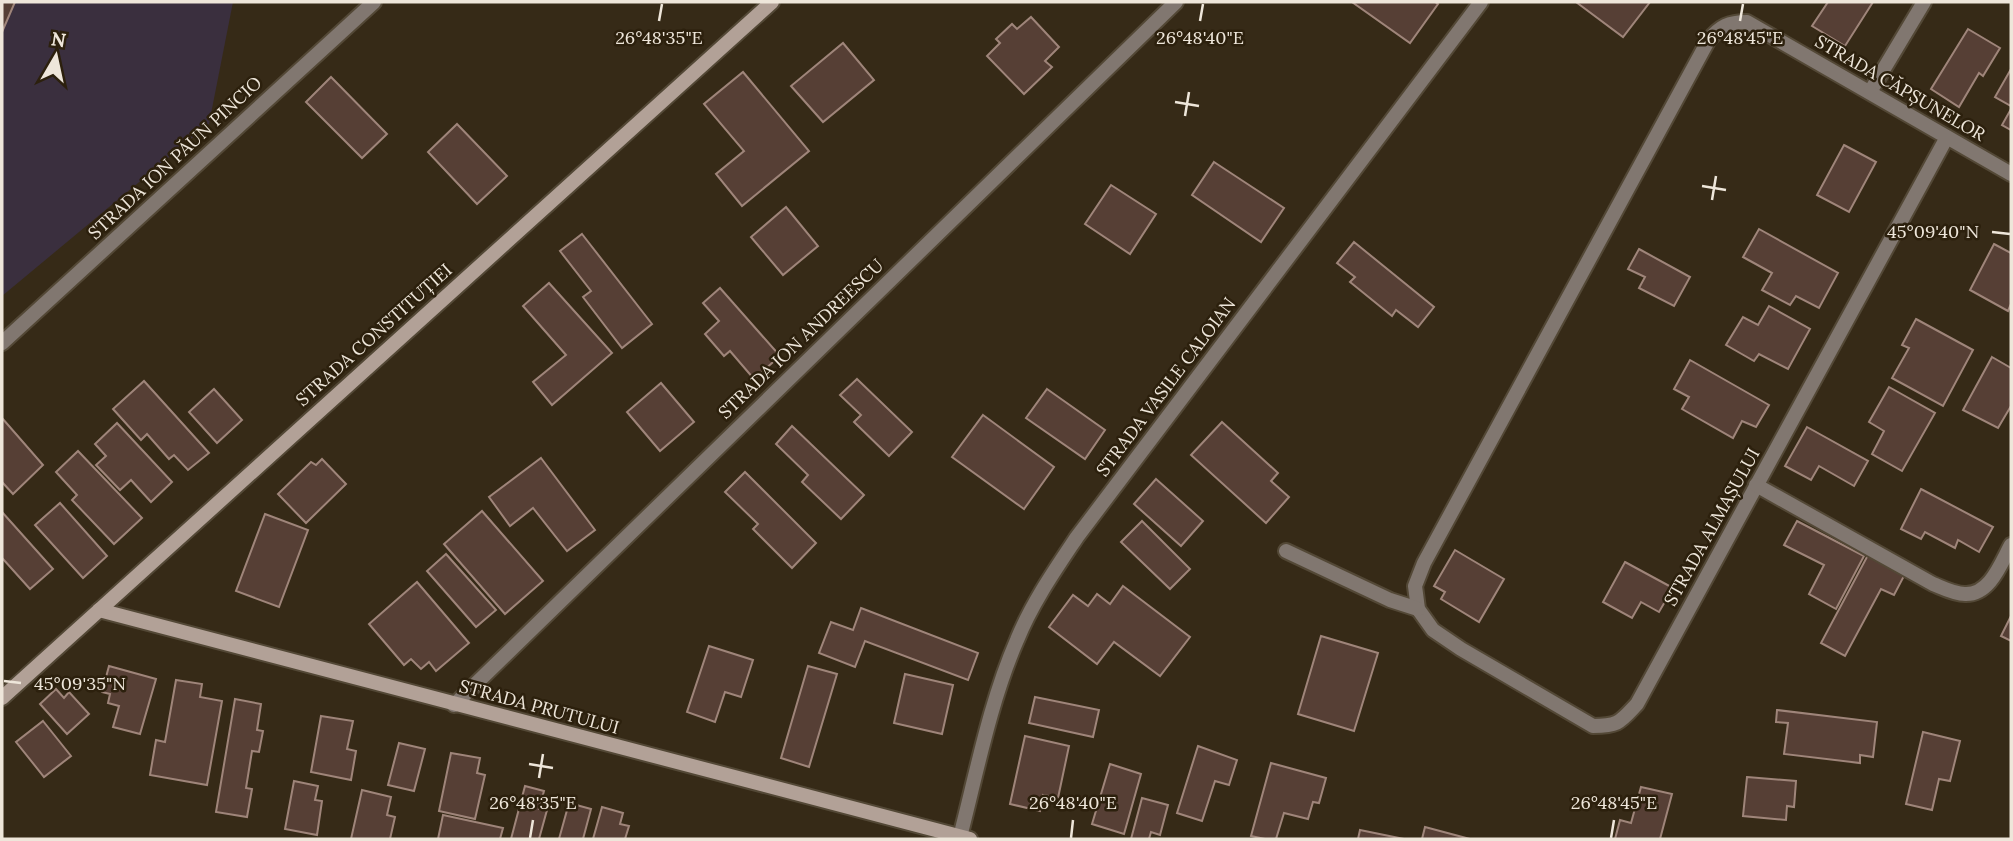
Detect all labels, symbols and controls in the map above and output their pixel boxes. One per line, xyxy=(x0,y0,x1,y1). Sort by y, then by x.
north arrow xyxy=(21,21,91,91)
text: N xyxy=(50,26,68,52)
text: 26°48'35"E xyxy=(615,26,703,49)
text: 26°48'40"E xyxy=(1156,26,1244,49)
text: 26°48'45"E xyxy=(1697,26,1783,49)
street label: STRADA CĂPȘUNELOR xyxy=(1811,29,1990,146)
street label: STRADA ION PĂUN PINCIO xyxy=(83,71,266,244)
text: 45°09'40"N xyxy=(1887,220,1979,243)
street label: STRADA ION ANDREESCU xyxy=(713,254,888,424)
street label: STRADA CONSTITUȚIEI xyxy=(291,258,457,411)
street label: STRADA VASILE CALOIAN xyxy=(1091,293,1240,481)
street label: STRADA ALMAȘULUI xyxy=(1659,444,1765,610)
text: 45°09'35"N xyxy=(34,672,126,695)
street label: STRADA PRUTULUI xyxy=(457,674,622,739)
text: 26°48'35"E xyxy=(489,791,577,814)
text: 26°48'40"E xyxy=(1029,791,1117,814)
text: 26°48'45"E xyxy=(1571,791,1657,814)

